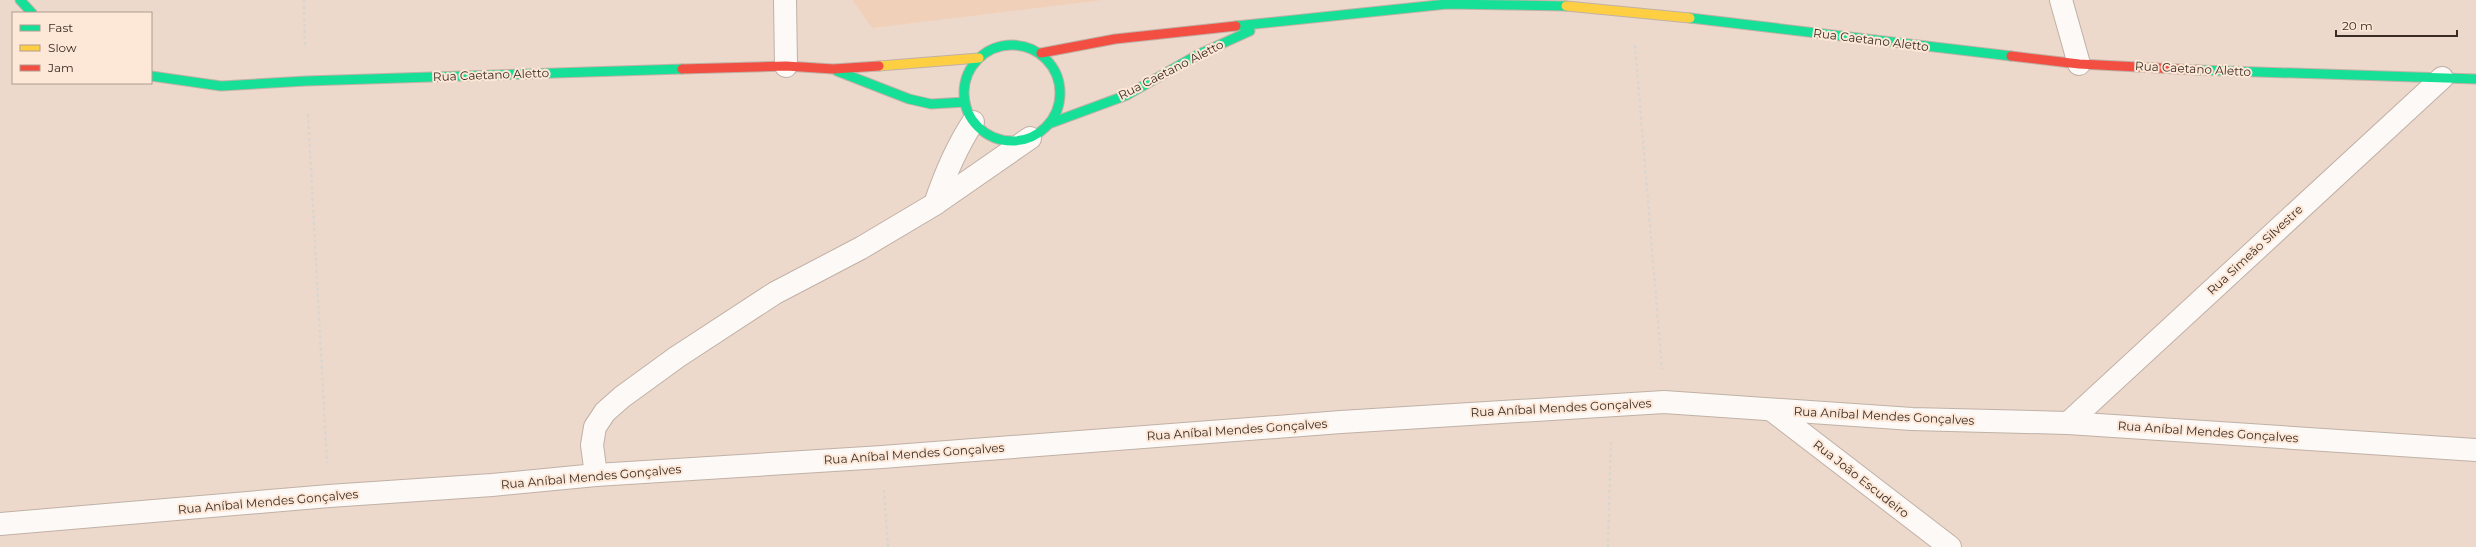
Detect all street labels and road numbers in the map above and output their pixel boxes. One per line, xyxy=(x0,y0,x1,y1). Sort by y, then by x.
street label: Rua Caetano Aletto xyxy=(1813,25,1930,54)
street label: Rua Caetano Aletto xyxy=(1116,37,1226,103)
street label: Rua Caetano Aletto xyxy=(2135,58,2251,79)
street label: Rua Caetano Aletto xyxy=(433,65,549,84)
street label: Rua Simeão Silvestre xyxy=(2204,201,2306,298)
street label: Rua Aníbal Mendes Gonçalves xyxy=(1470,395,1652,420)
street label: Rua Aníbal Mendes Gonçalves xyxy=(1793,403,1975,428)
street label: Rua Aníbal Mendes Gonçalves xyxy=(1146,416,1328,443)
street label: Rua Aníbal Mendes Gonçalves xyxy=(2117,418,2299,445)
street label: Rua João Escudeiro xyxy=(1810,436,1912,521)
street label: Rua Aníbal Mendes Gonçalves xyxy=(823,440,1005,467)
street label: Rua Aníbal Mendes Gonçalves xyxy=(500,461,682,492)
street label: Rua Aníbal Mendes Gonçalves xyxy=(177,486,359,517)

